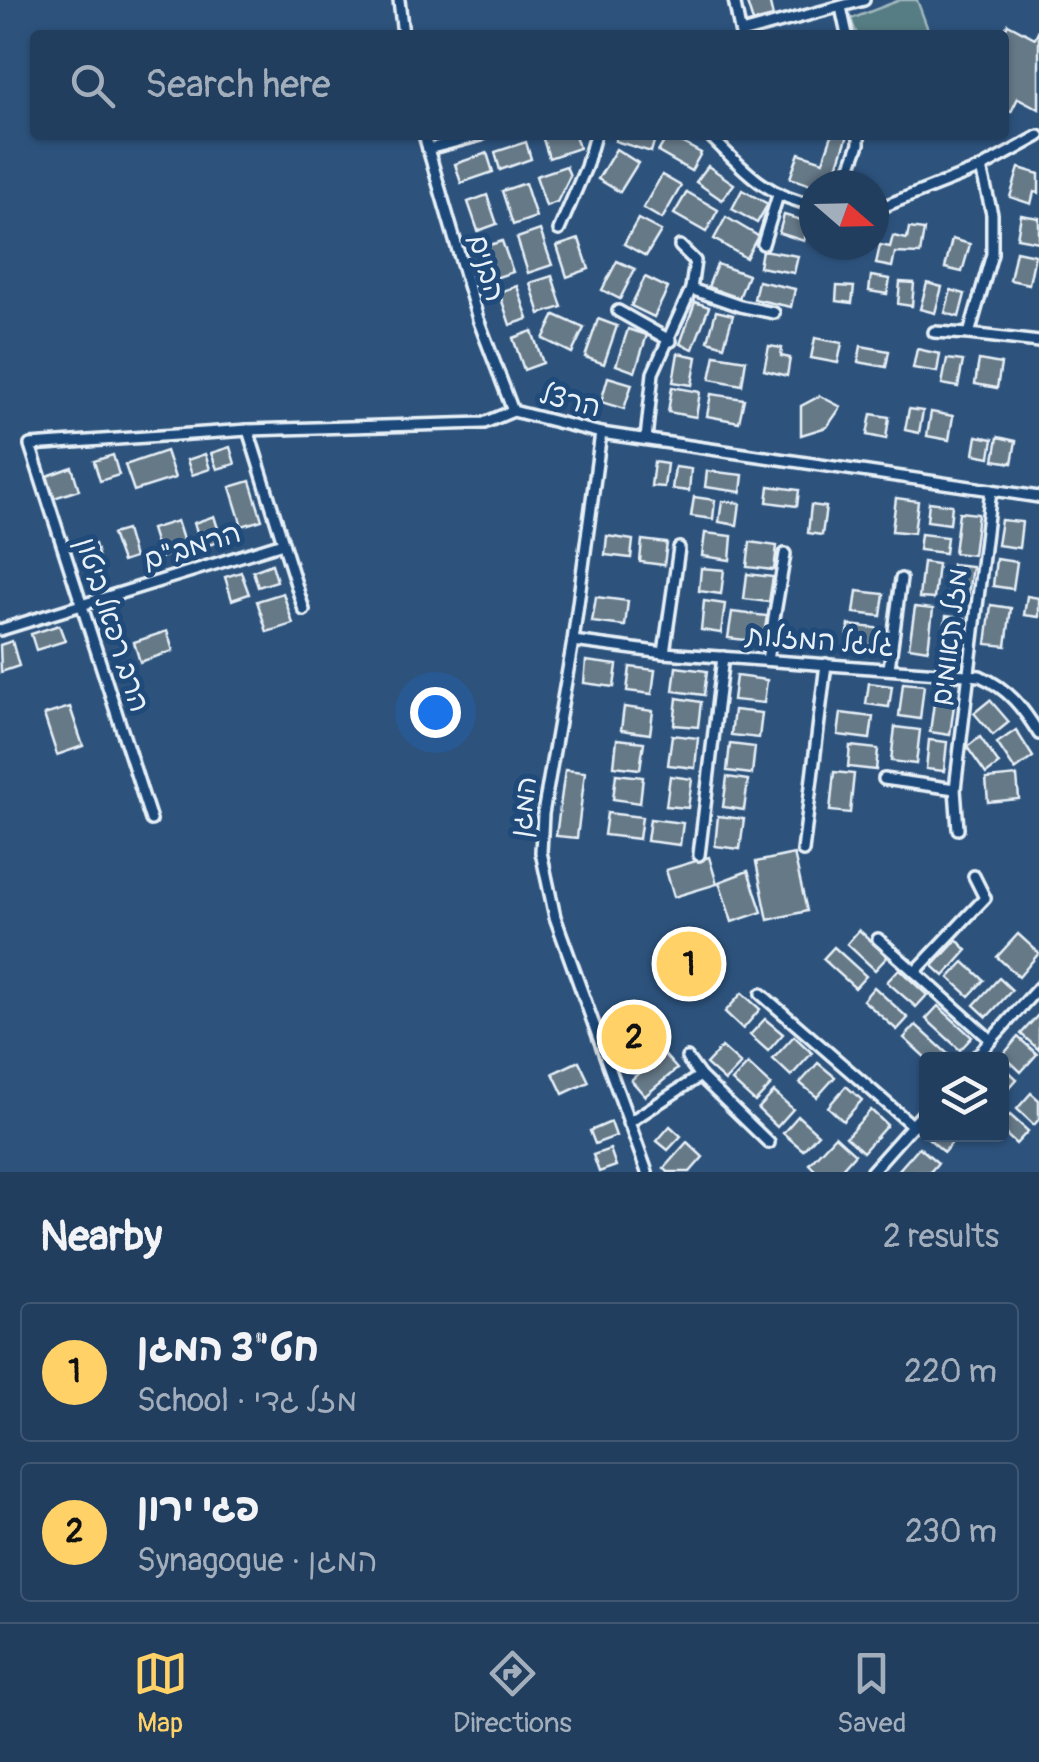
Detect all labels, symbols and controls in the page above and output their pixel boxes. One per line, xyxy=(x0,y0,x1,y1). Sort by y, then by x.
search box xyxy=(30,30,1009,140)
icon: search xyxy=(65,58,120,113)
text: Search here xyxy=(145,61,331,109)
north arrow xyxy=(799,170,889,260)
street label: הבנים xyxy=(460,230,512,306)
street label: הרצל xyxy=(536,377,604,425)
street label: הרמב"ם xyxy=(139,516,245,578)
street label: הרב רפאל ביטון xyxy=(67,533,157,717)
street label: מזל תאומים xyxy=(924,566,976,708)
street label: גלגל המזלות xyxy=(743,618,895,664)
your location xyxy=(410,687,461,738)
street label: המגן xyxy=(503,775,545,839)
pin: 1 xyxy=(656,926,722,1002)
pin: 2 xyxy=(602,1000,666,1074)
map controls xyxy=(919,1052,1009,1142)
button: layers xyxy=(919,1052,1009,1142)
text: Nearby xyxy=(40,1211,162,1263)
text: 2 results xyxy=(883,1217,999,1257)
text: חט"צ המגן xyxy=(137,1324,319,1372)
text: 1 xyxy=(68,1352,81,1392)
text: 220 m xyxy=(904,1352,997,1392)
text: School · מזל גדי xyxy=(137,1381,357,1421)
text: פגי ירון xyxy=(137,1484,260,1532)
text: 2 xyxy=(66,1512,83,1552)
text: 230 m xyxy=(905,1512,997,1552)
text: Synagogue · המגן xyxy=(137,1541,378,1581)
tab: Map xyxy=(133,1646,188,1741)
tab: Directions xyxy=(453,1646,572,1741)
tab: Saved xyxy=(837,1646,906,1741)

